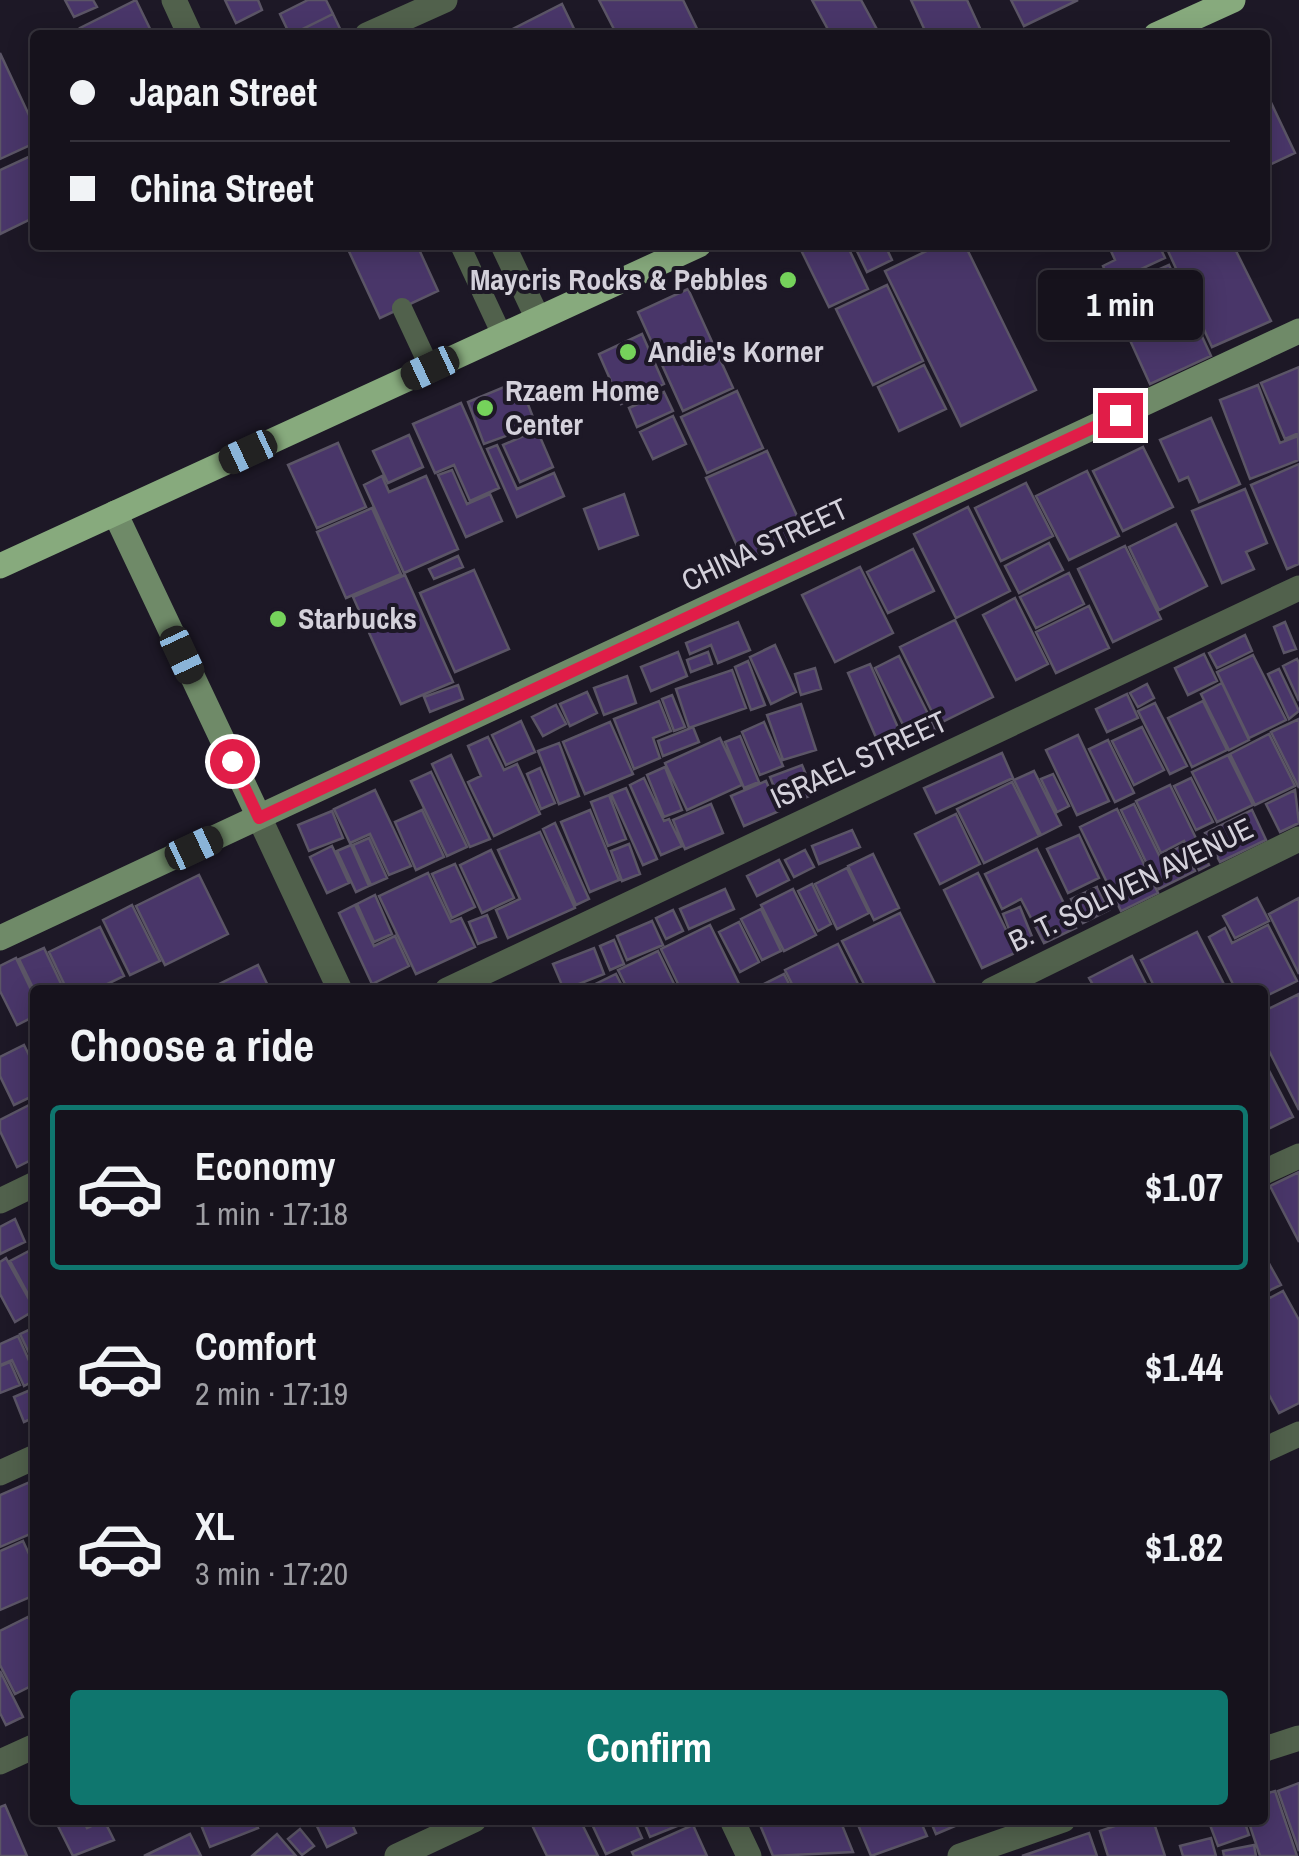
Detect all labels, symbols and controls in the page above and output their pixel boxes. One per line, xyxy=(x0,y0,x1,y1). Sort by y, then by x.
text: Japan Street xyxy=(130,67,317,118)
text: China Street xyxy=(130,163,314,214)
place label: Maycris Rocks & Pebbles xyxy=(470,259,768,299)
marker: Maycris Rocks & Pebbles xyxy=(777,269,799,291)
callout: 1 min xyxy=(1038,270,1202,340)
text: 1 min xyxy=(1086,283,1155,326)
place label: Andie's Korner xyxy=(648,331,824,371)
marker: Andie's Korner xyxy=(617,341,639,363)
car xyxy=(396,342,464,394)
place label: Rzaem Home Center xyxy=(505,370,659,444)
route end xyxy=(1098,393,1143,438)
marker: Rzaem Home Center xyxy=(474,397,496,419)
car xyxy=(214,426,282,478)
street label: CHINA STREET xyxy=(675,488,854,600)
place label: Starbucks xyxy=(298,598,417,638)
marker: Starbucks xyxy=(267,608,289,630)
car xyxy=(156,621,208,689)
street label: ISRAEL STREET xyxy=(764,701,953,817)
route start xyxy=(210,739,255,784)
street label: B. T. SOLIVEN AVENUE xyxy=(1002,808,1259,961)
car xyxy=(160,822,228,874)
text: Choose a ride xyxy=(70,1014,314,1075)
text: Economy xyxy=(195,1141,335,1192)
icon: car xyxy=(75,1143,165,1233)
text: $1.07 xyxy=(1145,1162,1223,1213)
text: 1 min · 17:18 xyxy=(195,1192,348,1235)
text: Comfort xyxy=(195,1321,316,1372)
icon: car xyxy=(75,1323,165,1413)
text: $1.44 xyxy=(1145,1342,1223,1393)
text: 2 min · 17:19 xyxy=(195,1372,348,1415)
text: XL xyxy=(195,1501,235,1552)
icon: car xyxy=(75,1503,165,1593)
text: $1.82 xyxy=(1145,1522,1223,1573)
text: 3 min · 17:20 xyxy=(195,1552,348,1595)
button: Confirm xyxy=(70,1690,1228,1805)

